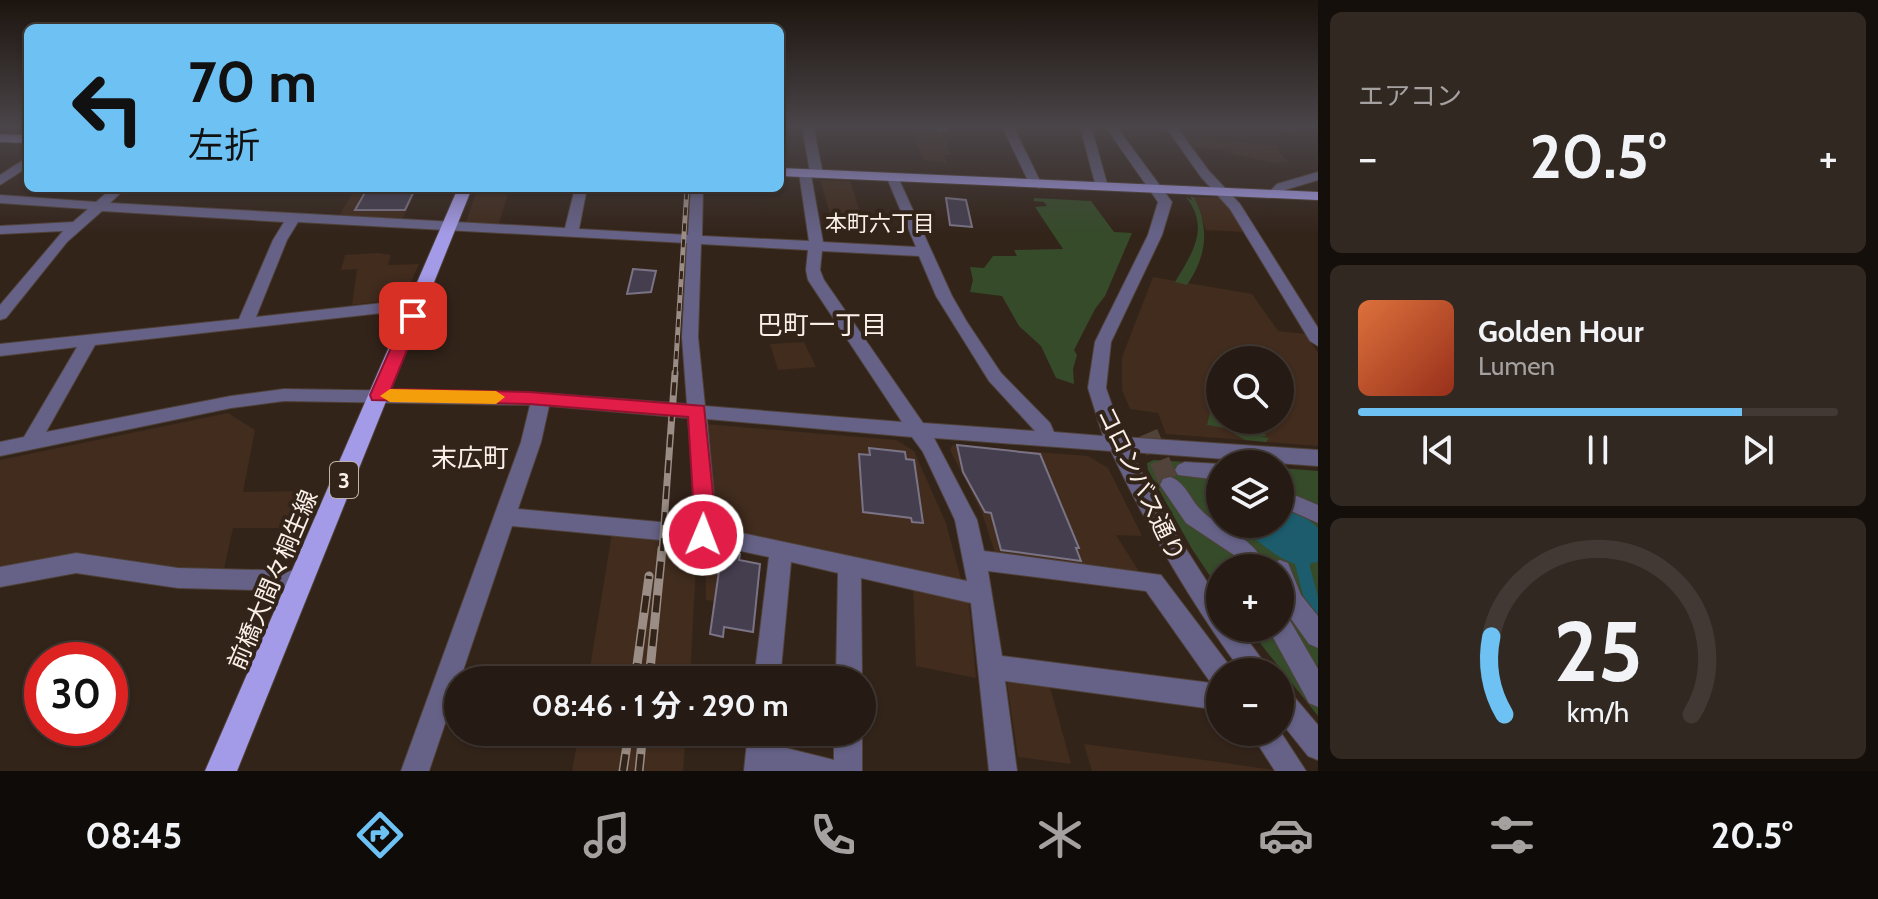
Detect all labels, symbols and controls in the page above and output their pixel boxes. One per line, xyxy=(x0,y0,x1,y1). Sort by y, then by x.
text: 70 m xyxy=(188,48,317,116)
icon: left xyxy=(56,56,160,160)
text: エアコン xyxy=(1358,80,1462,112)
text: 20.5° xyxy=(1530,120,1666,193)
text: 左折 xyxy=(188,123,260,167)
text: − xyxy=(1358,131,1377,184)
text: + xyxy=(1819,131,1838,184)
district label: 本町六丁目 xyxy=(825,210,935,237)
pin xyxy=(379,282,447,350)
icon: arrive xyxy=(391,294,435,338)
district label: 巴町一丁目 xyxy=(757,309,887,341)
text: Golden Hour xyxy=(1478,313,1644,350)
map controls xyxy=(1206,346,1294,746)
button: search xyxy=(1206,346,1294,434)
text: Lumen xyxy=(1478,350,1555,382)
street label: コロンバス通り xyxy=(1092,402,1191,566)
icon: previous xyxy=(1416,428,1460,472)
icon: pause xyxy=(1576,428,1620,472)
icon: next xyxy=(1736,428,1780,472)
district label: 末広町 xyxy=(431,442,509,474)
button: layers xyxy=(1206,450,1294,538)
road number: 3 xyxy=(330,462,358,498)
street label: 前橋大間々桐生線 xyxy=(222,486,323,674)
position arrow xyxy=(661,493,745,577)
button: + xyxy=(1206,554,1294,642)
text: 25 xyxy=(1554,600,1642,701)
speed limit sign: 30 xyxy=(24,642,128,746)
button: − xyxy=(1206,658,1294,746)
text: 08:46 · 1 分 · 290 m xyxy=(532,687,788,724)
text: km/h xyxy=(1567,694,1629,729)
icon: directions xyxy=(352,807,408,863)
icon: music xyxy=(579,807,635,863)
icon: phone xyxy=(805,807,861,863)
icon: climate xyxy=(1032,807,1088,863)
icon: car xyxy=(1258,807,1314,863)
icon: filters xyxy=(1484,807,1540,863)
text: 08:45 xyxy=(85,813,182,857)
text: 20.5° xyxy=(1711,813,1793,857)

